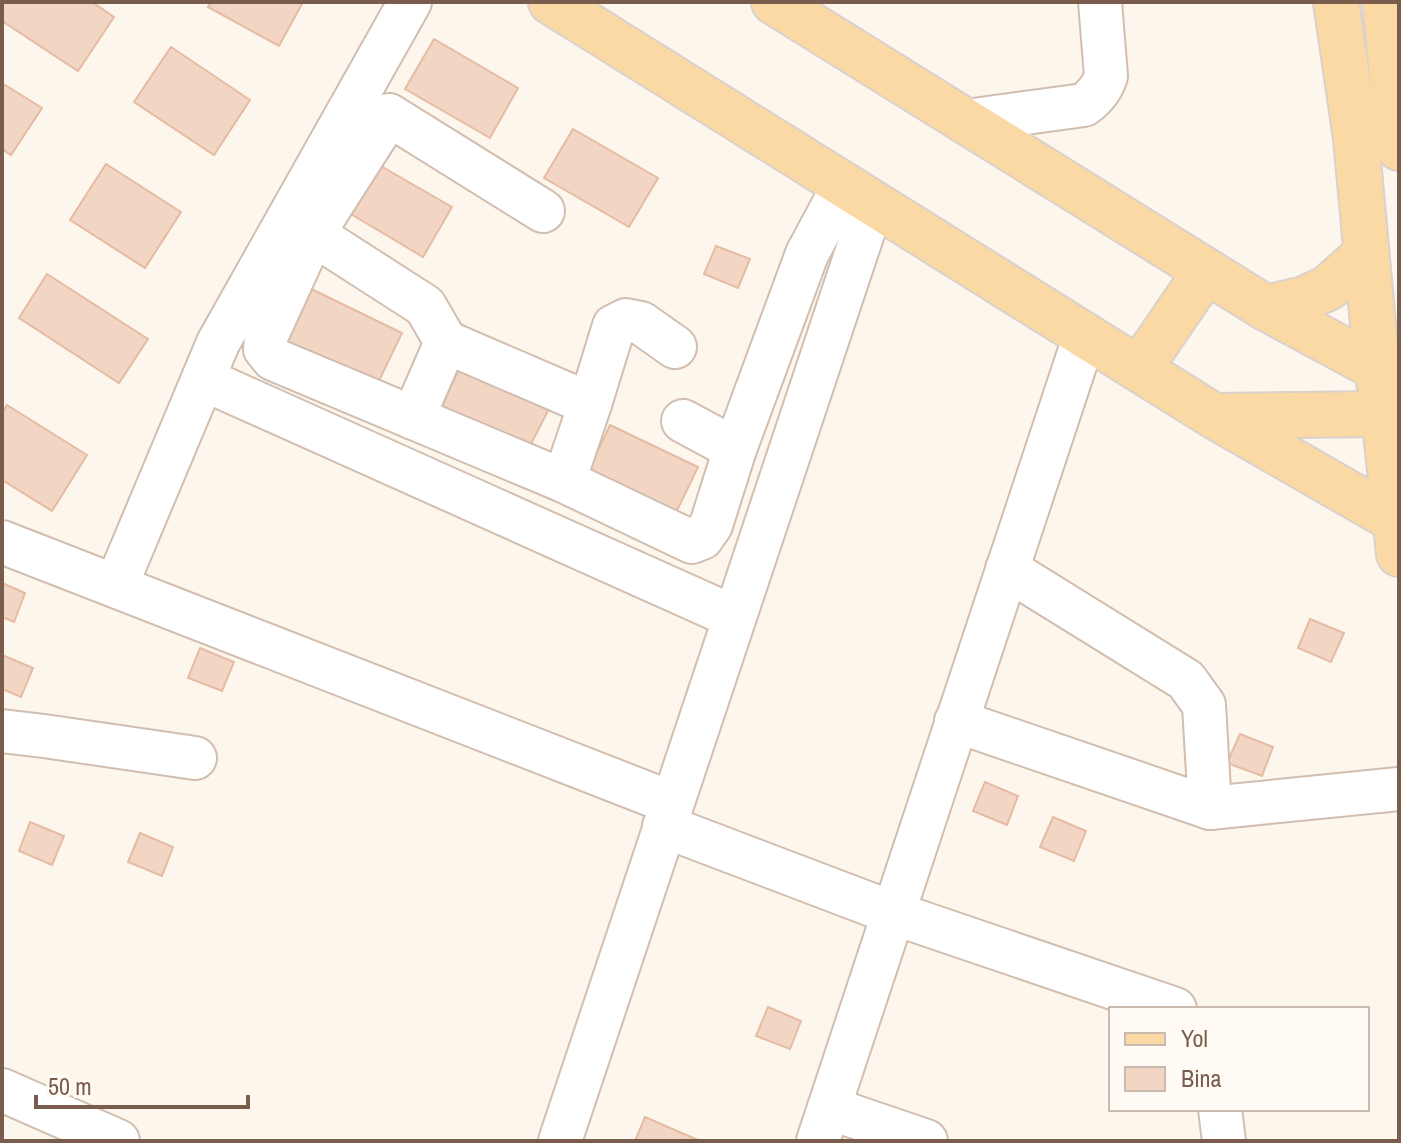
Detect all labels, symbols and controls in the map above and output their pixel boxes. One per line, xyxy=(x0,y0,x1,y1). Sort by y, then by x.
legend xyxy=(1109,1007,1369,1111)
text: Yol xyxy=(1181,1022,1208,1054)
scale bar xyxy=(36,1059,248,1109)
text: Bina xyxy=(1181,1062,1222,1094)
text: 50 m xyxy=(48,1070,92,1102)

